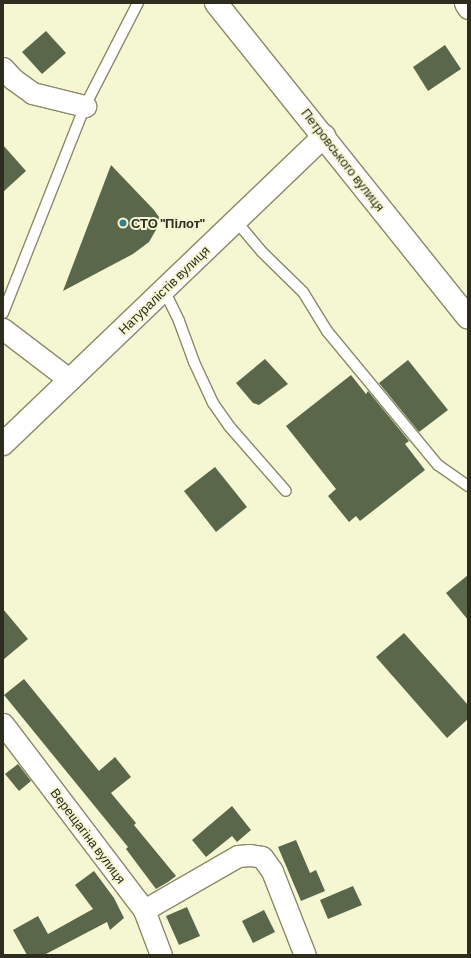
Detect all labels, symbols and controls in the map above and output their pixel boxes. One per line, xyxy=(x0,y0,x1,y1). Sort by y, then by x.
street label: Петровського вулиця xyxy=(298,106,388,214)
place label: СТО "Пілот" xyxy=(131,215,205,231)
marker: СТО "Пілот" xyxy=(118,218,128,228)
street label: Натуралістів вулиця xyxy=(115,242,213,338)
street label: Верещагіна вулиця xyxy=(47,785,129,887)

